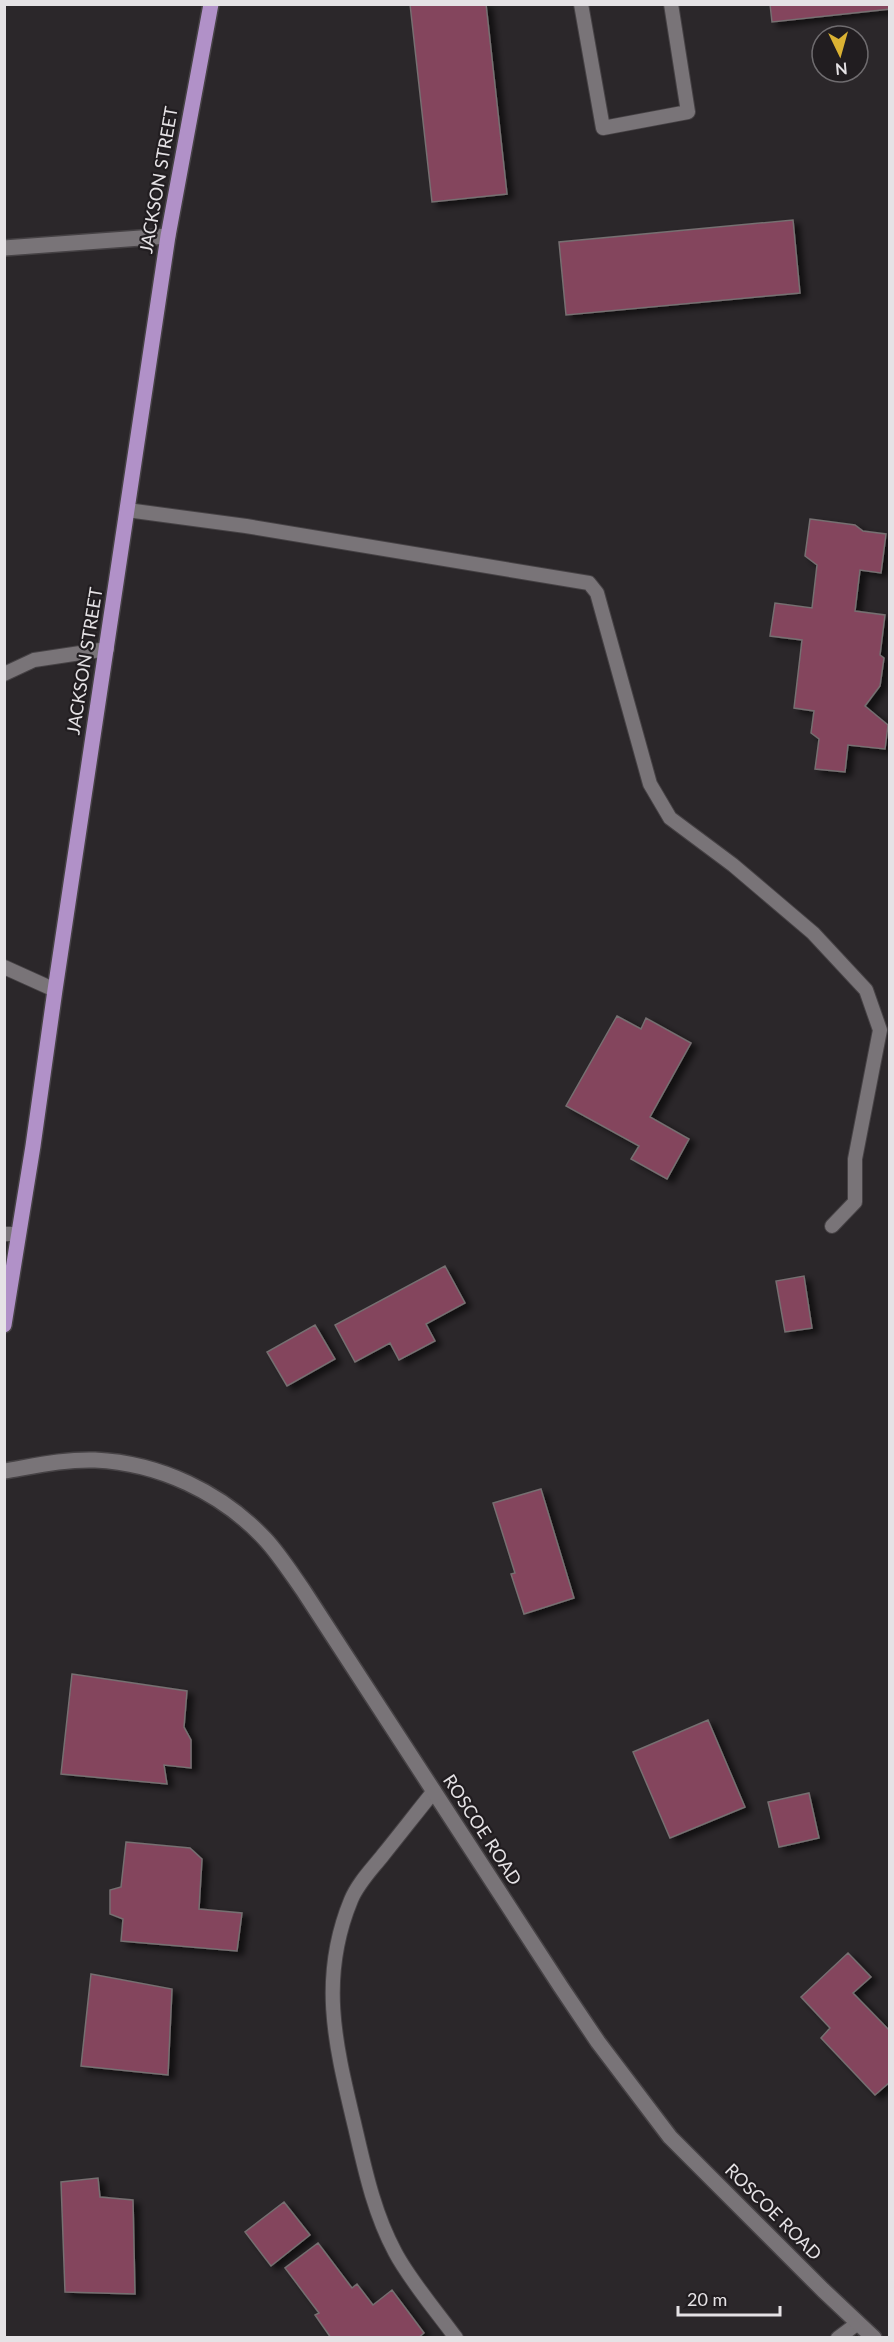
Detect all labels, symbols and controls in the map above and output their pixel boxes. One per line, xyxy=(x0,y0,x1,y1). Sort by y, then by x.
north arrow xyxy=(810,24,870,84)
text: N xyxy=(834,59,848,79)
street label: JACKSON STREET xyxy=(134,104,182,255)
street label: JACKSON STREET xyxy=(62,585,107,736)
street label: ROSCOE ROAD xyxy=(439,1770,527,1889)
street label: ROSCOE ROAD xyxy=(721,2158,827,2264)
scale bar xyxy=(678,2279,780,2317)
text: 20 m xyxy=(687,2288,727,2310)

